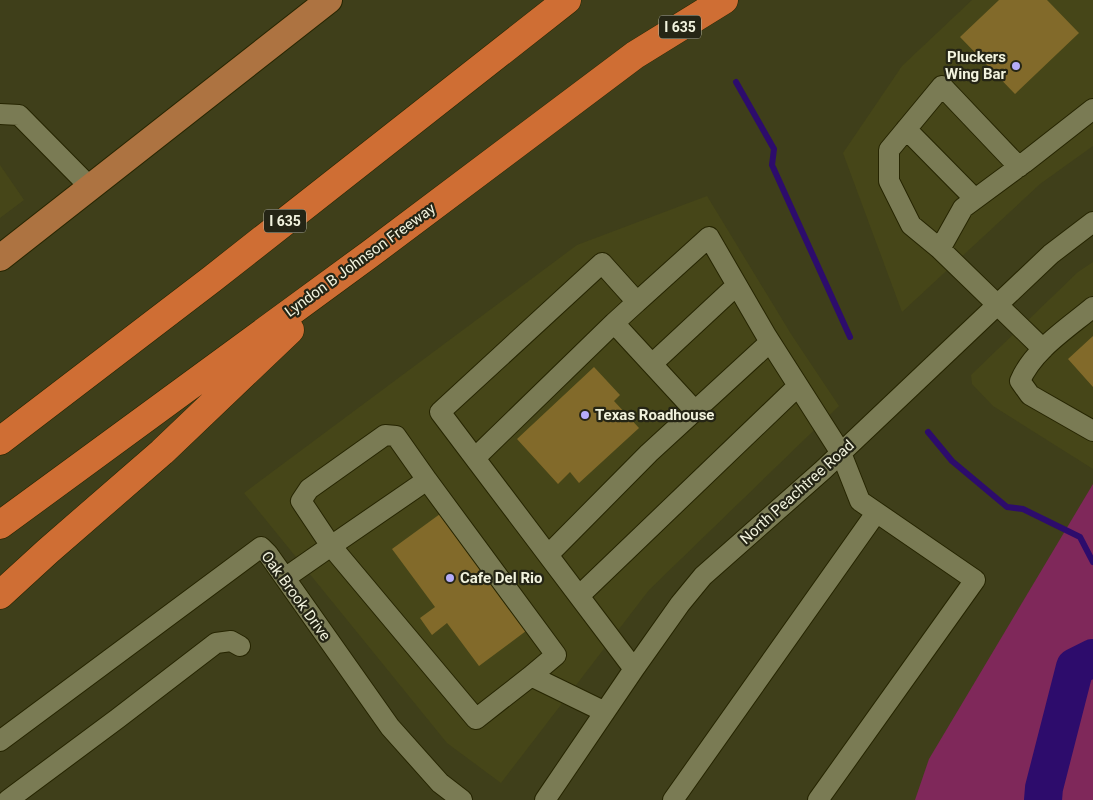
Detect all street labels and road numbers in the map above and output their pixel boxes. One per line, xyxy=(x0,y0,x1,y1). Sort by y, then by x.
road number: I 635 xyxy=(659,16,701,38)
street label: Lyndon B Johnson Freeway xyxy=(281,199,439,321)
road number: I 635 xyxy=(264,210,306,232)
street label: North Peachtree Road xyxy=(736,436,858,548)
street label: Oak Brook Drive xyxy=(258,548,335,644)

